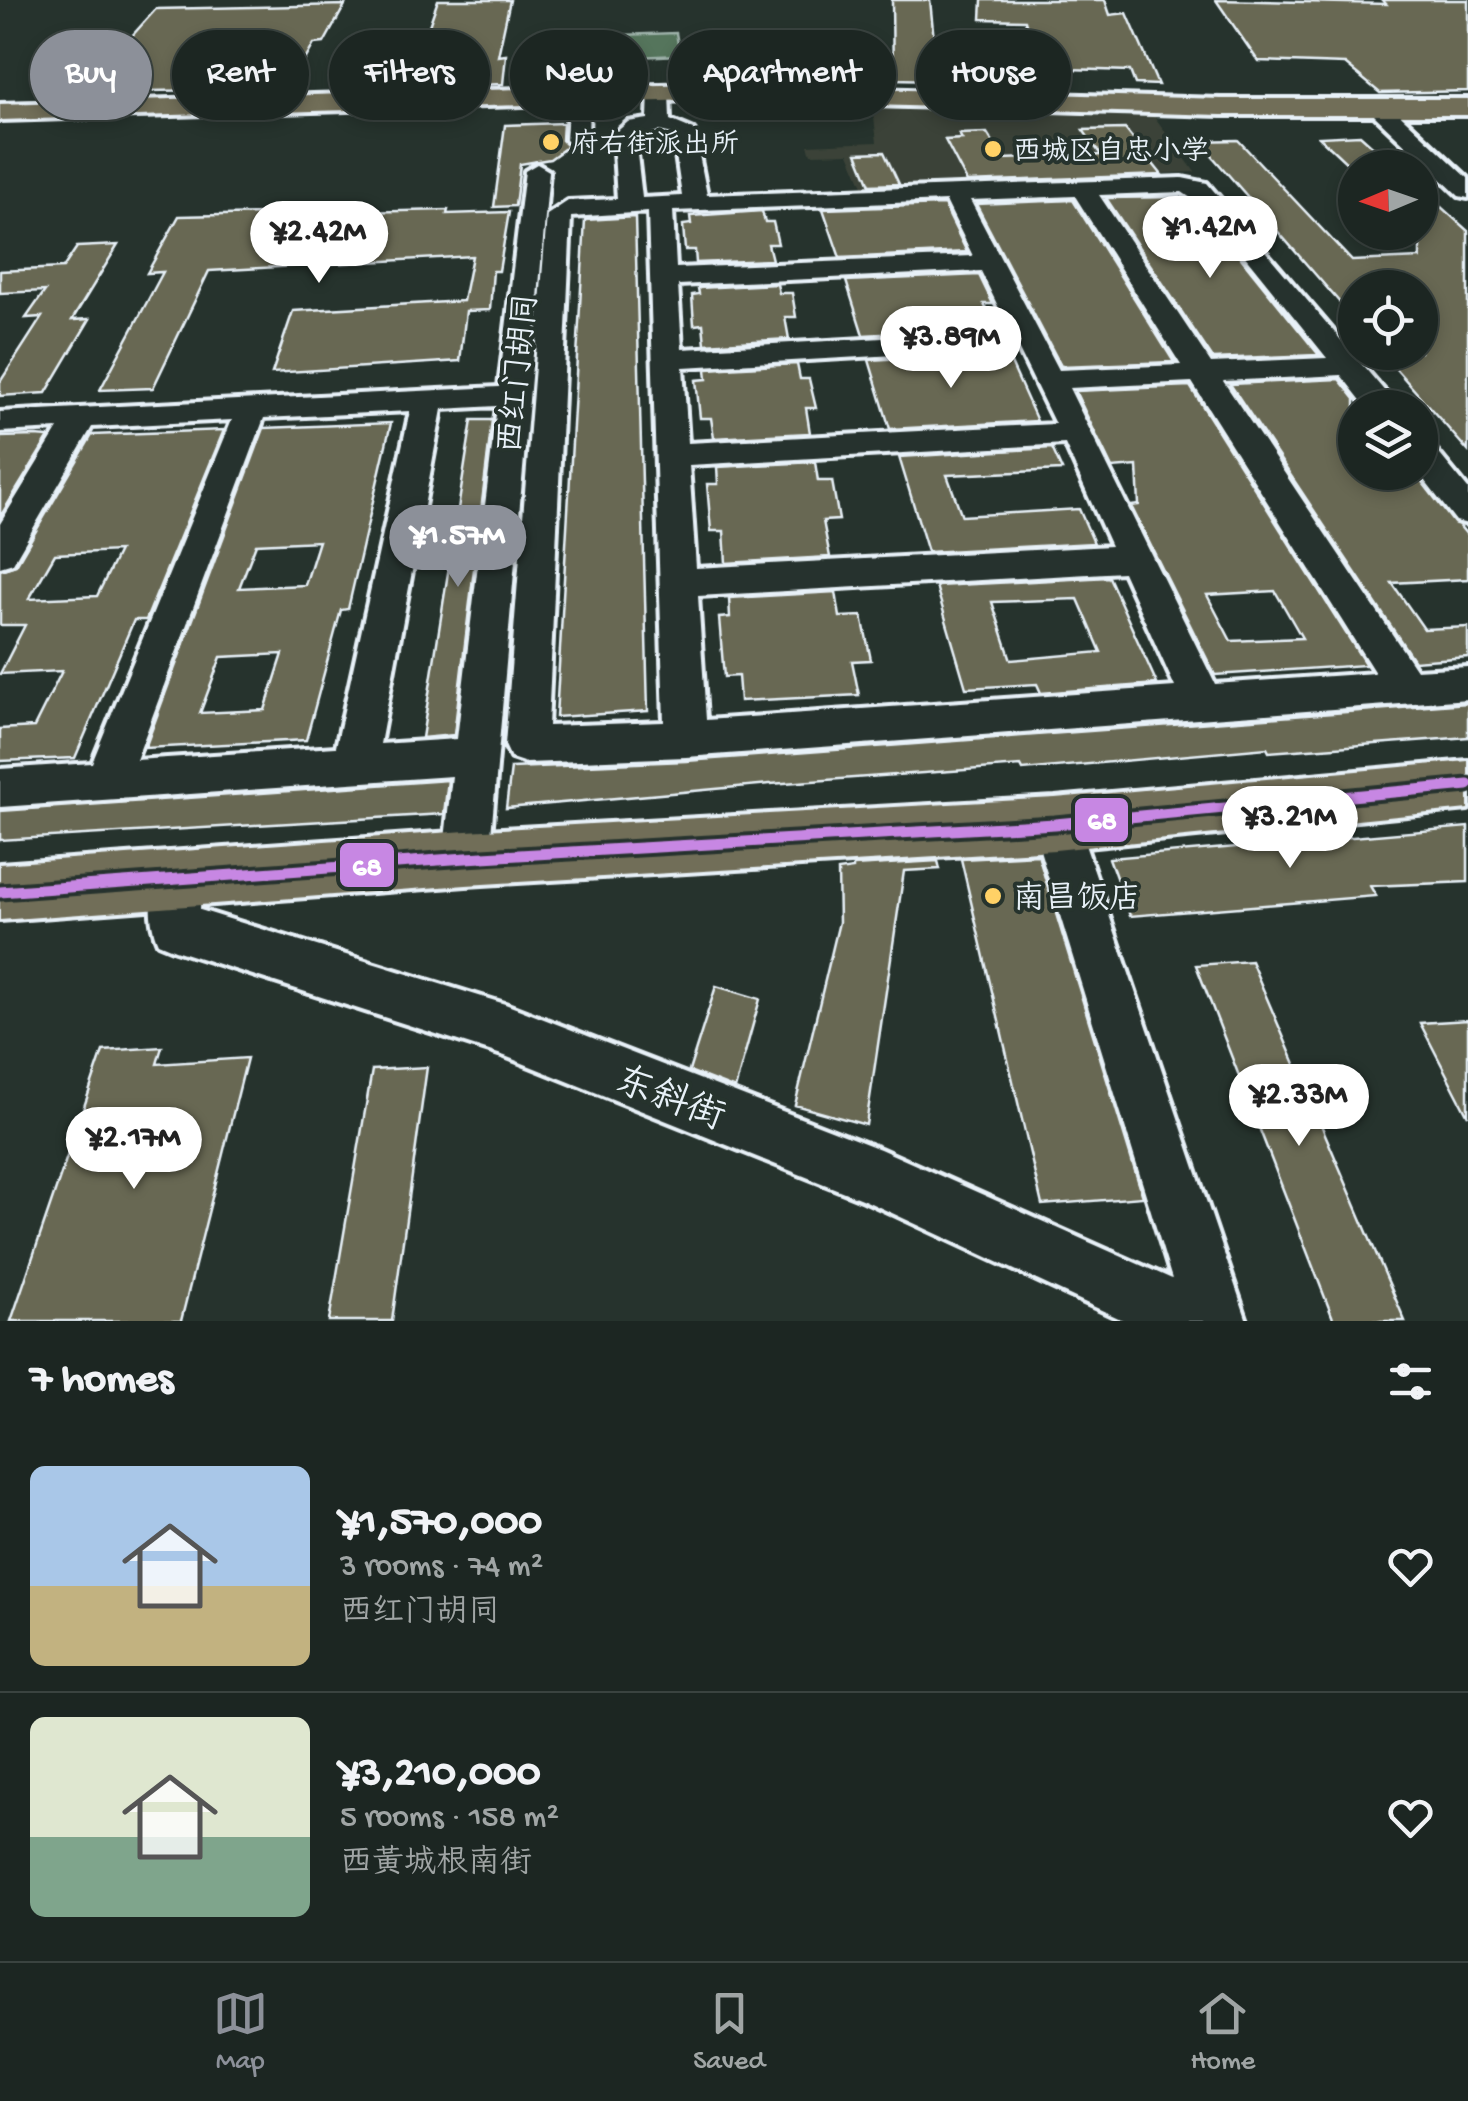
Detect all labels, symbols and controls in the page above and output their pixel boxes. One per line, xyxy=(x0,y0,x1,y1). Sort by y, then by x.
chip: Buy xyxy=(30,30,152,120)
chip: Rent xyxy=(172,30,309,120)
chip: Filters xyxy=(329,30,490,120)
chip: New xyxy=(510,30,648,120)
chip: Apartment xyxy=(668,30,896,120)
chip: House xyxy=(916,30,1071,120)
place label: 府右街派出所 xyxy=(571,128,739,163)
marker: 府右街派出所 xyxy=(540,131,562,153)
place label: 西城区自忠小学 xyxy=(1013,136,1209,170)
marker: 西城区自忠小学 xyxy=(982,138,1004,160)
north arrow xyxy=(1338,150,1438,250)
map controls xyxy=(1338,150,1438,490)
pin: ¥1.42M xyxy=(1129,196,1291,281)
pin: ¥2.42M xyxy=(238,201,400,286)
text: ¥1.42M xyxy=(1165,209,1255,247)
text: ¥2.42M xyxy=(272,214,366,252)
button: locate xyxy=(1338,270,1438,370)
street label: 西红门胡同 xyxy=(493,292,548,455)
pin: ¥3.89M xyxy=(870,306,1032,391)
text: ¥3.89M xyxy=(902,319,1000,357)
button: layers xyxy=(1338,390,1438,490)
pin: ¥1.57M xyxy=(377,505,539,590)
text: ¥1.57M xyxy=(411,518,505,556)
pin: ¥3.21M xyxy=(1209,786,1371,871)
line badge: 68 xyxy=(1073,796,1130,844)
text: ¥3.21M xyxy=(1244,799,1336,837)
text: 68 xyxy=(1087,807,1117,840)
line badge: 68 xyxy=(338,841,396,889)
text: 68 xyxy=(352,853,382,886)
place label: 南昌饭店 xyxy=(1013,880,1141,920)
marker: 南昌饭店 xyxy=(982,885,1004,907)
street label: 东斜街 xyxy=(608,1059,731,1143)
pin: ¥2.33M xyxy=(1218,1064,1380,1149)
text: ¥2.33M xyxy=(1251,1077,1347,1115)
pin: ¥2.17M xyxy=(53,1107,215,1192)
text: ¥2.17M xyxy=(88,1120,180,1158)
icon: filters xyxy=(1383,1354,1438,1409)
text: 7 homes xyxy=(30,1357,173,1406)
text: ¥1,570,000 xyxy=(340,1500,542,1549)
icon: home xyxy=(110,1506,230,1626)
icon: heart xyxy=(1383,1539,1438,1594)
text: 3 rooms · 74 m² xyxy=(340,1549,543,1587)
text: 西红门胡同 xyxy=(340,1595,500,1633)
text: ¥3,210,000 xyxy=(340,1751,541,1800)
icon: home xyxy=(110,1757,230,1877)
icon: heart xyxy=(1383,1790,1438,1845)
text: 5 rooms · 158 m² xyxy=(340,1800,559,1838)
text: 西黄城根南街 xyxy=(340,1846,532,1884)
tab: Map xyxy=(213,1986,268,2079)
tab: Saved xyxy=(693,1986,765,2079)
tab: Home xyxy=(1190,1986,1255,2079)

